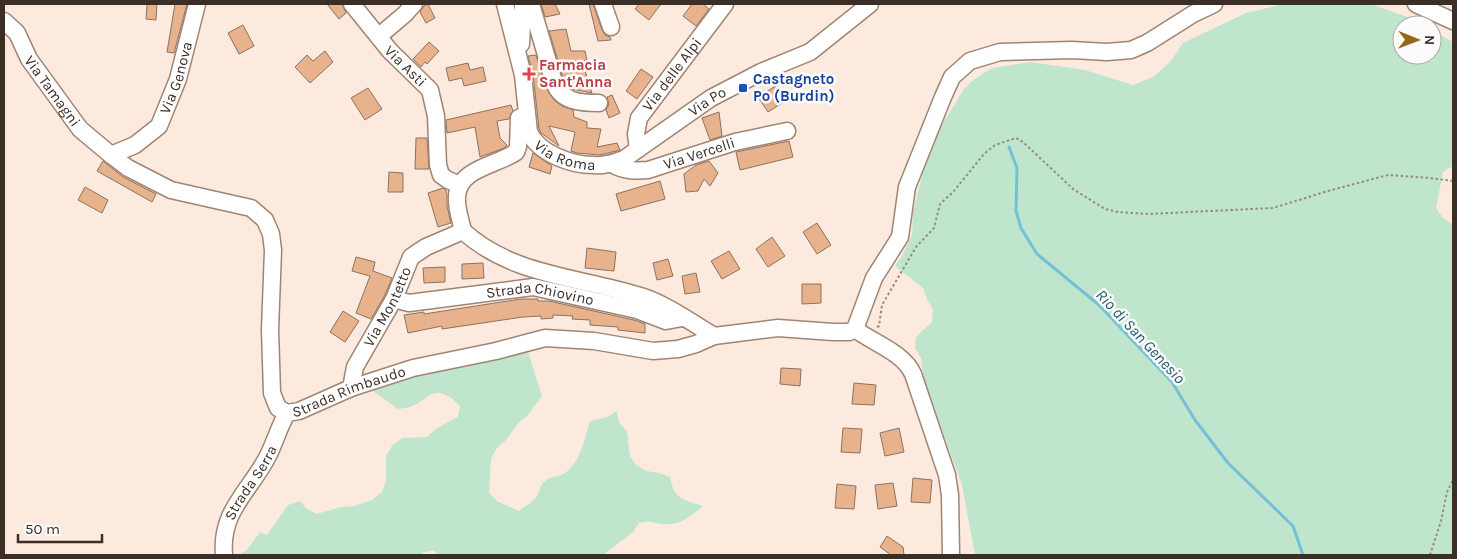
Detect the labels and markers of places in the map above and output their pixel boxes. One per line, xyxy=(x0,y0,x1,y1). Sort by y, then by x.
place label: Farmacia Sant'Anna xyxy=(539,56,612,91)
marker: Farmacia Sant'Anna xyxy=(523,68,535,80)
place label: Castagneto Po (Burdin) xyxy=(753,70,834,105)
marker: Castagneto Po (Burdin) xyxy=(737,82,749,94)

